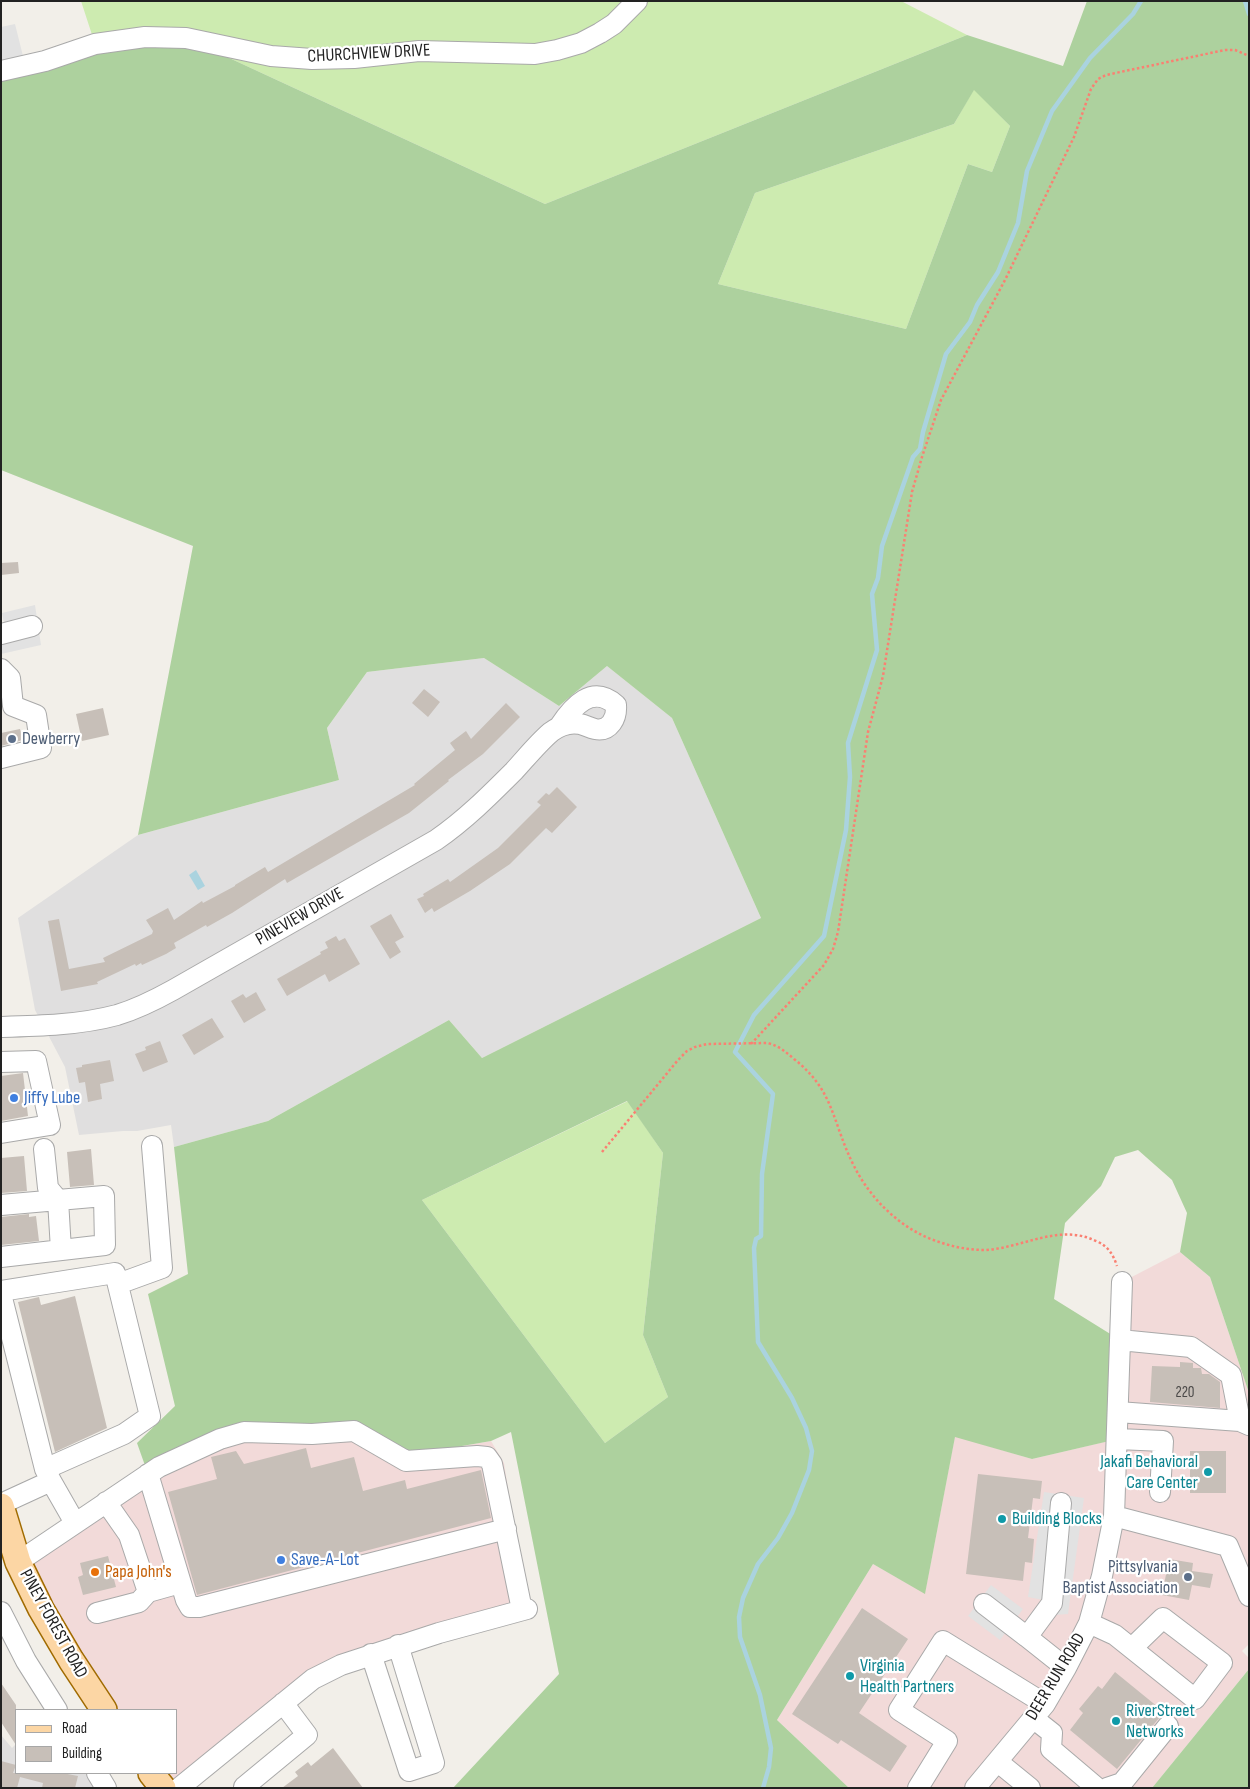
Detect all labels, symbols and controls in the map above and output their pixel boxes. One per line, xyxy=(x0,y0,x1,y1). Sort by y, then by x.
street label: CHURCHVIEW DRIVE xyxy=(307,40,431,68)
place label: Dewberry xyxy=(22,728,80,750)
marker: Dewberry xyxy=(6,733,18,745)
street label: PINEVIEW DRIVE xyxy=(252,883,348,951)
place label: Jiffy Lube xyxy=(24,1087,80,1109)
marker: Jiffy Lube xyxy=(8,1092,20,1104)
house number: 220 xyxy=(1175,1384,1195,1402)
place label: Jakafi Behavioral Care Center xyxy=(1100,1451,1198,1494)
marker: Jakafi Behavioral Care Center xyxy=(1202,1466,1214,1478)
place label: Building Blocks xyxy=(1012,1508,1102,1530)
marker: Building Blocks xyxy=(996,1513,1008,1525)
place label: Save-A-Lot xyxy=(291,1549,359,1571)
marker: Save-A-Lot xyxy=(275,1554,287,1566)
place label: Pittsylvania Baptist Association xyxy=(1062,1556,1178,1598)
place label: Papa John's xyxy=(105,1561,172,1583)
street label: PINEY FOREST ROAD xyxy=(14,1566,92,1682)
marker: Papa John's xyxy=(89,1566,101,1578)
marker: Pittsylvania Baptist Association xyxy=(1182,1571,1194,1583)
street label: DEER RUN ROAD xyxy=(1022,1630,1090,1724)
place label: Virginia Health Partners xyxy=(860,1655,954,1698)
marker: Virginia Health Partners xyxy=(844,1670,856,1682)
place label: RiverStreet Networks xyxy=(1126,1700,1195,1742)
legend xyxy=(15,1709,178,1774)
marker: RiverStreet Networks xyxy=(1110,1715,1122,1727)
text: Road xyxy=(62,1719,87,1738)
text: Building xyxy=(62,1744,102,1763)

